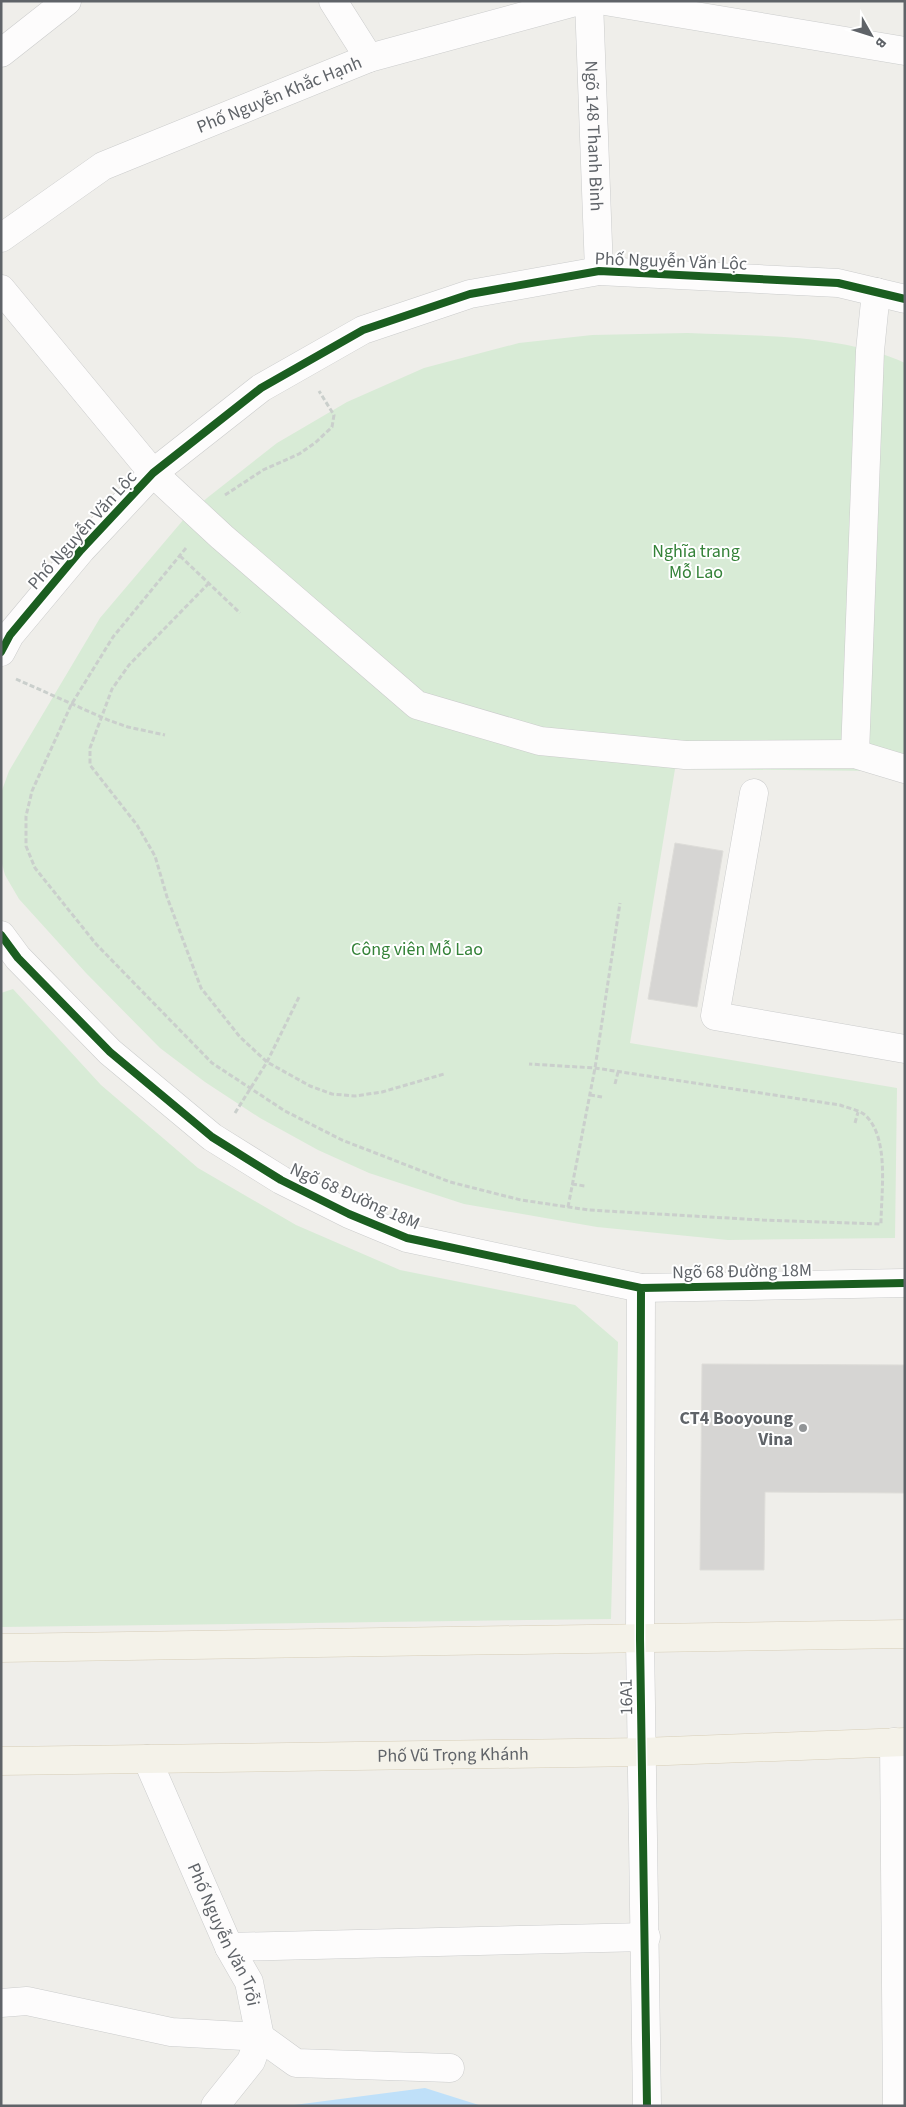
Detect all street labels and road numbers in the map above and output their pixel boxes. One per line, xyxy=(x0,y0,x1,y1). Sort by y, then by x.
street label: Phố Nguyễn Khắc Hạnh xyxy=(193,50,366,140)
street label: Ngõ 148 Thanh Bình xyxy=(578,60,609,212)
street label: Phố Nguyễn Văn Lộc xyxy=(594,246,748,277)
street label: Phố Nguyễn Văn Lộc xyxy=(22,465,143,595)
street label: Ngõ 68 Đường 18M xyxy=(286,1157,424,1236)
street label: Ngõ 68 Đường 18M xyxy=(672,1258,812,1285)
street label: 16A1 xyxy=(614,1678,639,1716)
street label: Phố Vũ Trọng Khánh xyxy=(377,1742,529,1769)
street label: Phố Nguyễn Văn Trỗi xyxy=(181,1859,266,2008)

